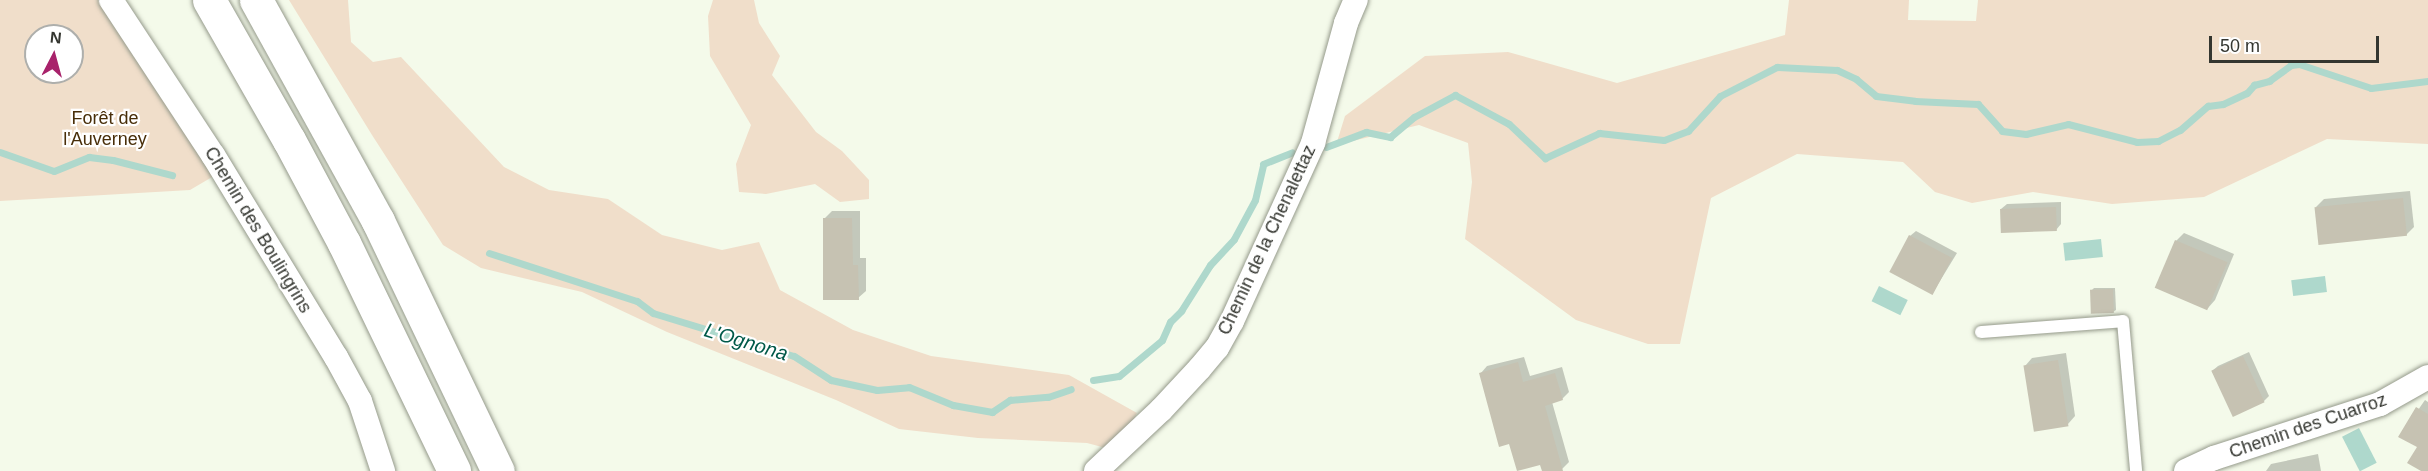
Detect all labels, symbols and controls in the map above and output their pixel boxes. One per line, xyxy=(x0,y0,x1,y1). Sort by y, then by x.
north arrow xyxy=(24,24,84,84)
scale bar xyxy=(2212,24,2382,62)
text: N xyxy=(49,29,62,47)
text: 50 m xyxy=(2220,36,2260,56)
park label: Forêt de l'Auverney xyxy=(63,108,147,150)
street label: Chemin de la Chenalettaz xyxy=(1213,142,1321,338)
street label: Chemin des Boulingrins xyxy=(200,143,316,317)
water label: L'Ognona xyxy=(701,318,791,366)
street label: Chemin des Cuarroz xyxy=(2226,389,2390,463)

